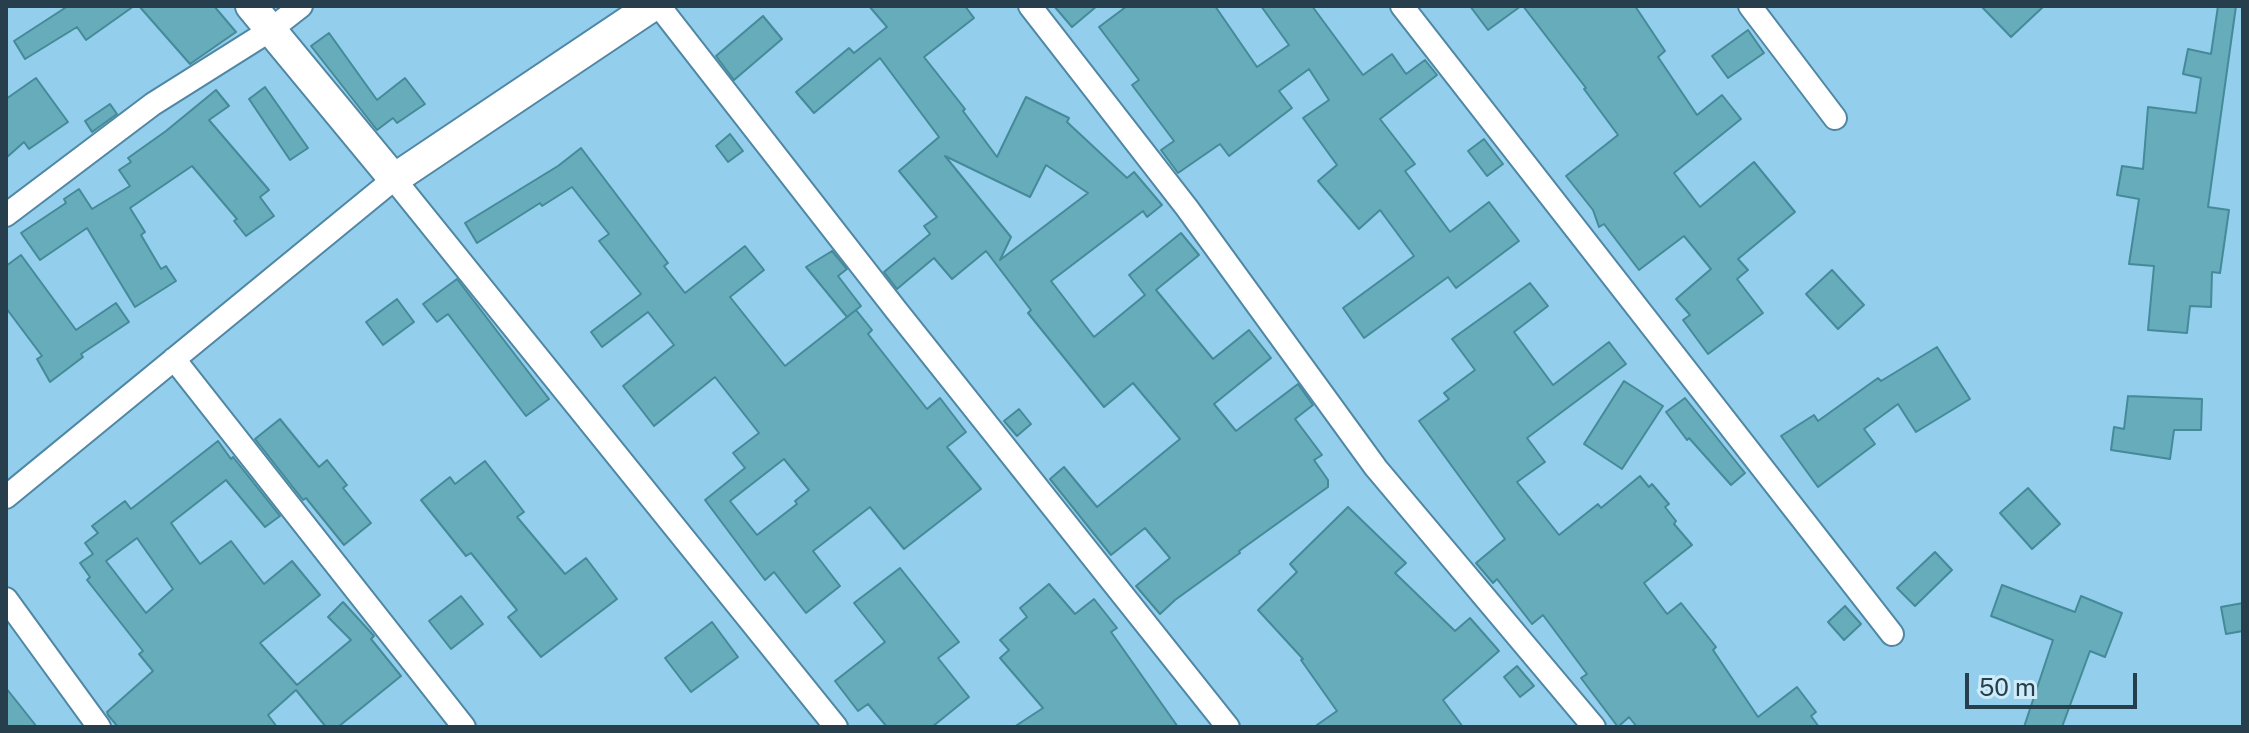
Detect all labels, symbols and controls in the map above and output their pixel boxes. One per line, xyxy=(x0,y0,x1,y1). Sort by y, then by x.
scale bar xyxy=(1969,657,2141,707)
text: 50 m xyxy=(1979,673,2036,701)

